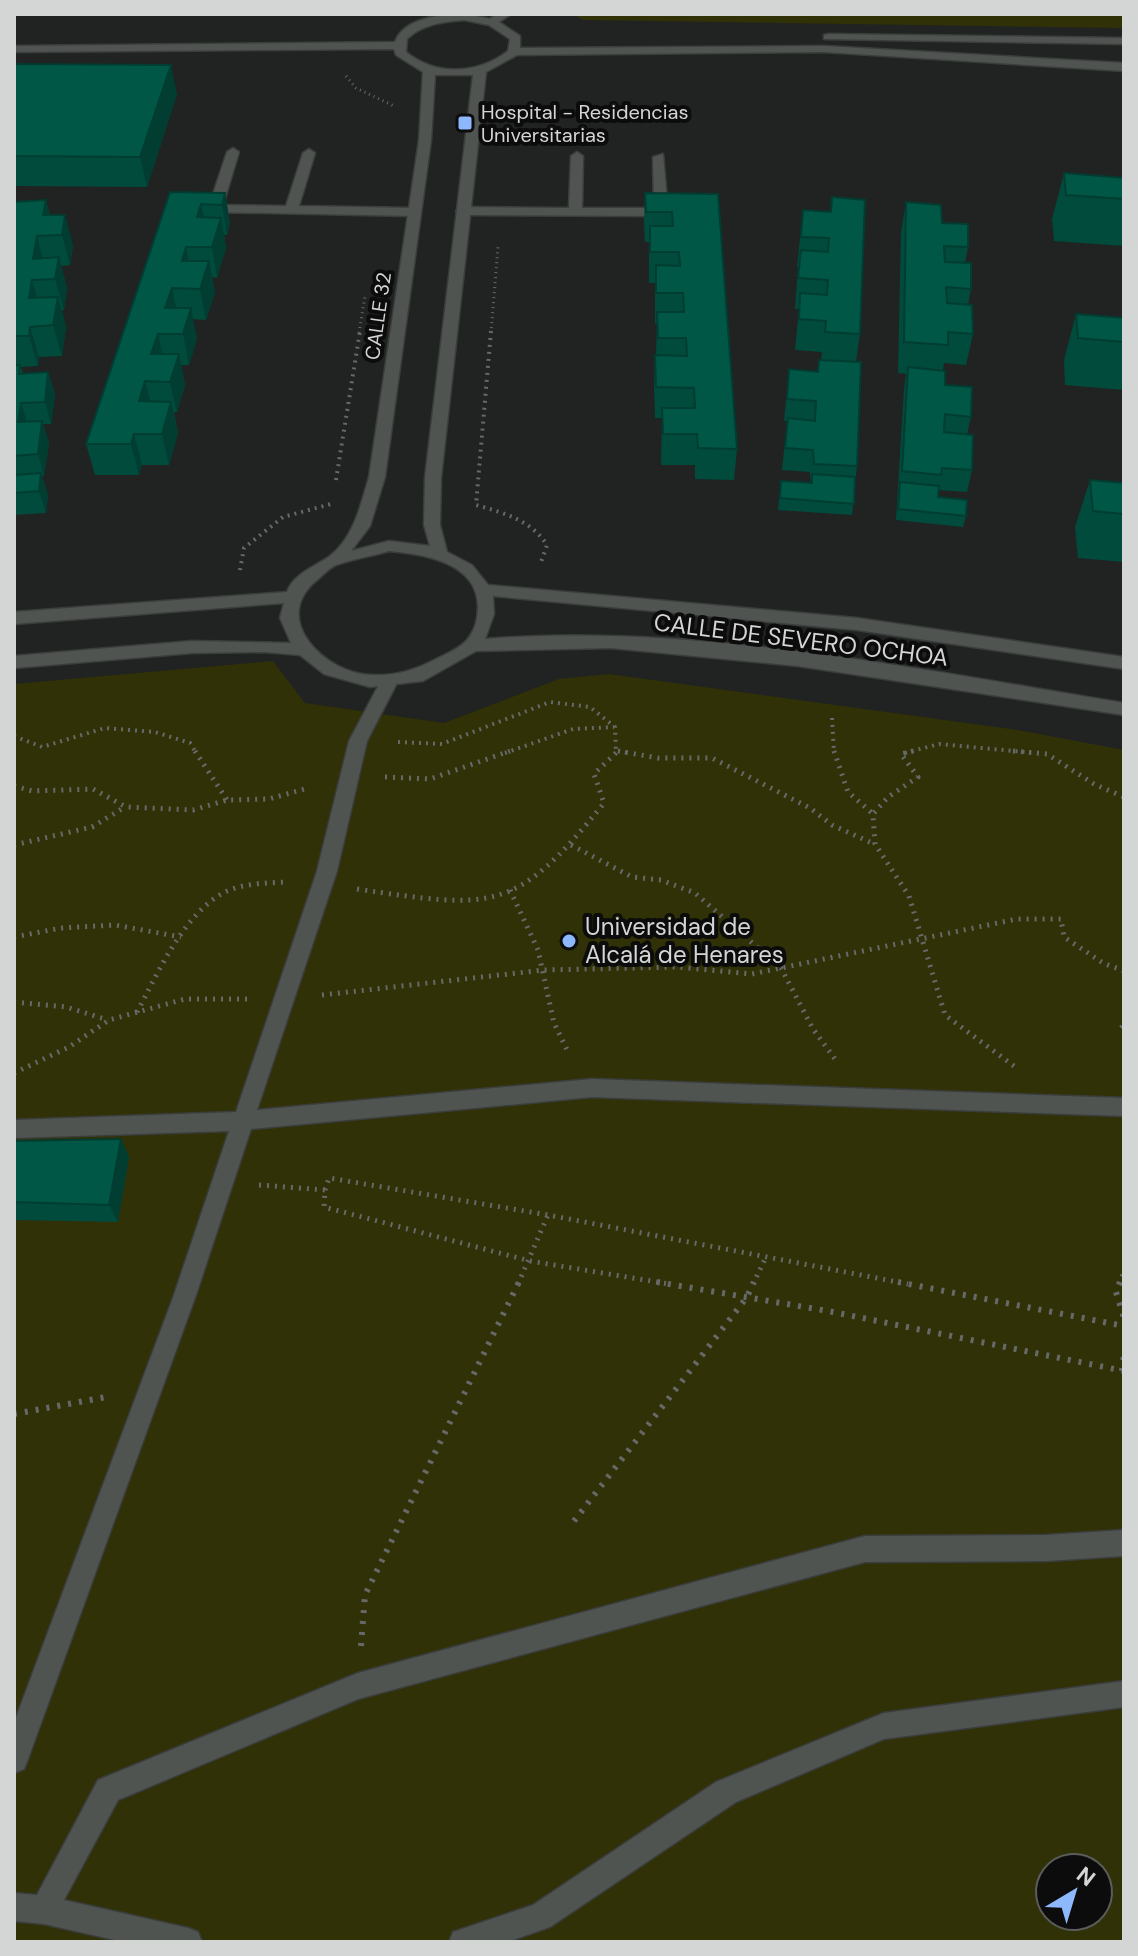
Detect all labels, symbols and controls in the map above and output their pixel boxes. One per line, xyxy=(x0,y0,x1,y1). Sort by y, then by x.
place label: Hospital - Residencias Universitarias xyxy=(481,99,689,148)
marker: Hospital - Residencias Universitarias xyxy=(456,114,474,132)
street label: CALLE 32 xyxy=(359,270,397,362)
street label: CALLE DE SEVERO OCHOA xyxy=(652,606,950,673)
place label: Universidad de Alcalá de Henares xyxy=(585,911,784,970)
marker: Universidad de Alcalá de Henares xyxy=(560,932,578,950)
north arrow xyxy=(1034,1852,1114,1932)
text: N xyxy=(1071,1860,1101,1893)

